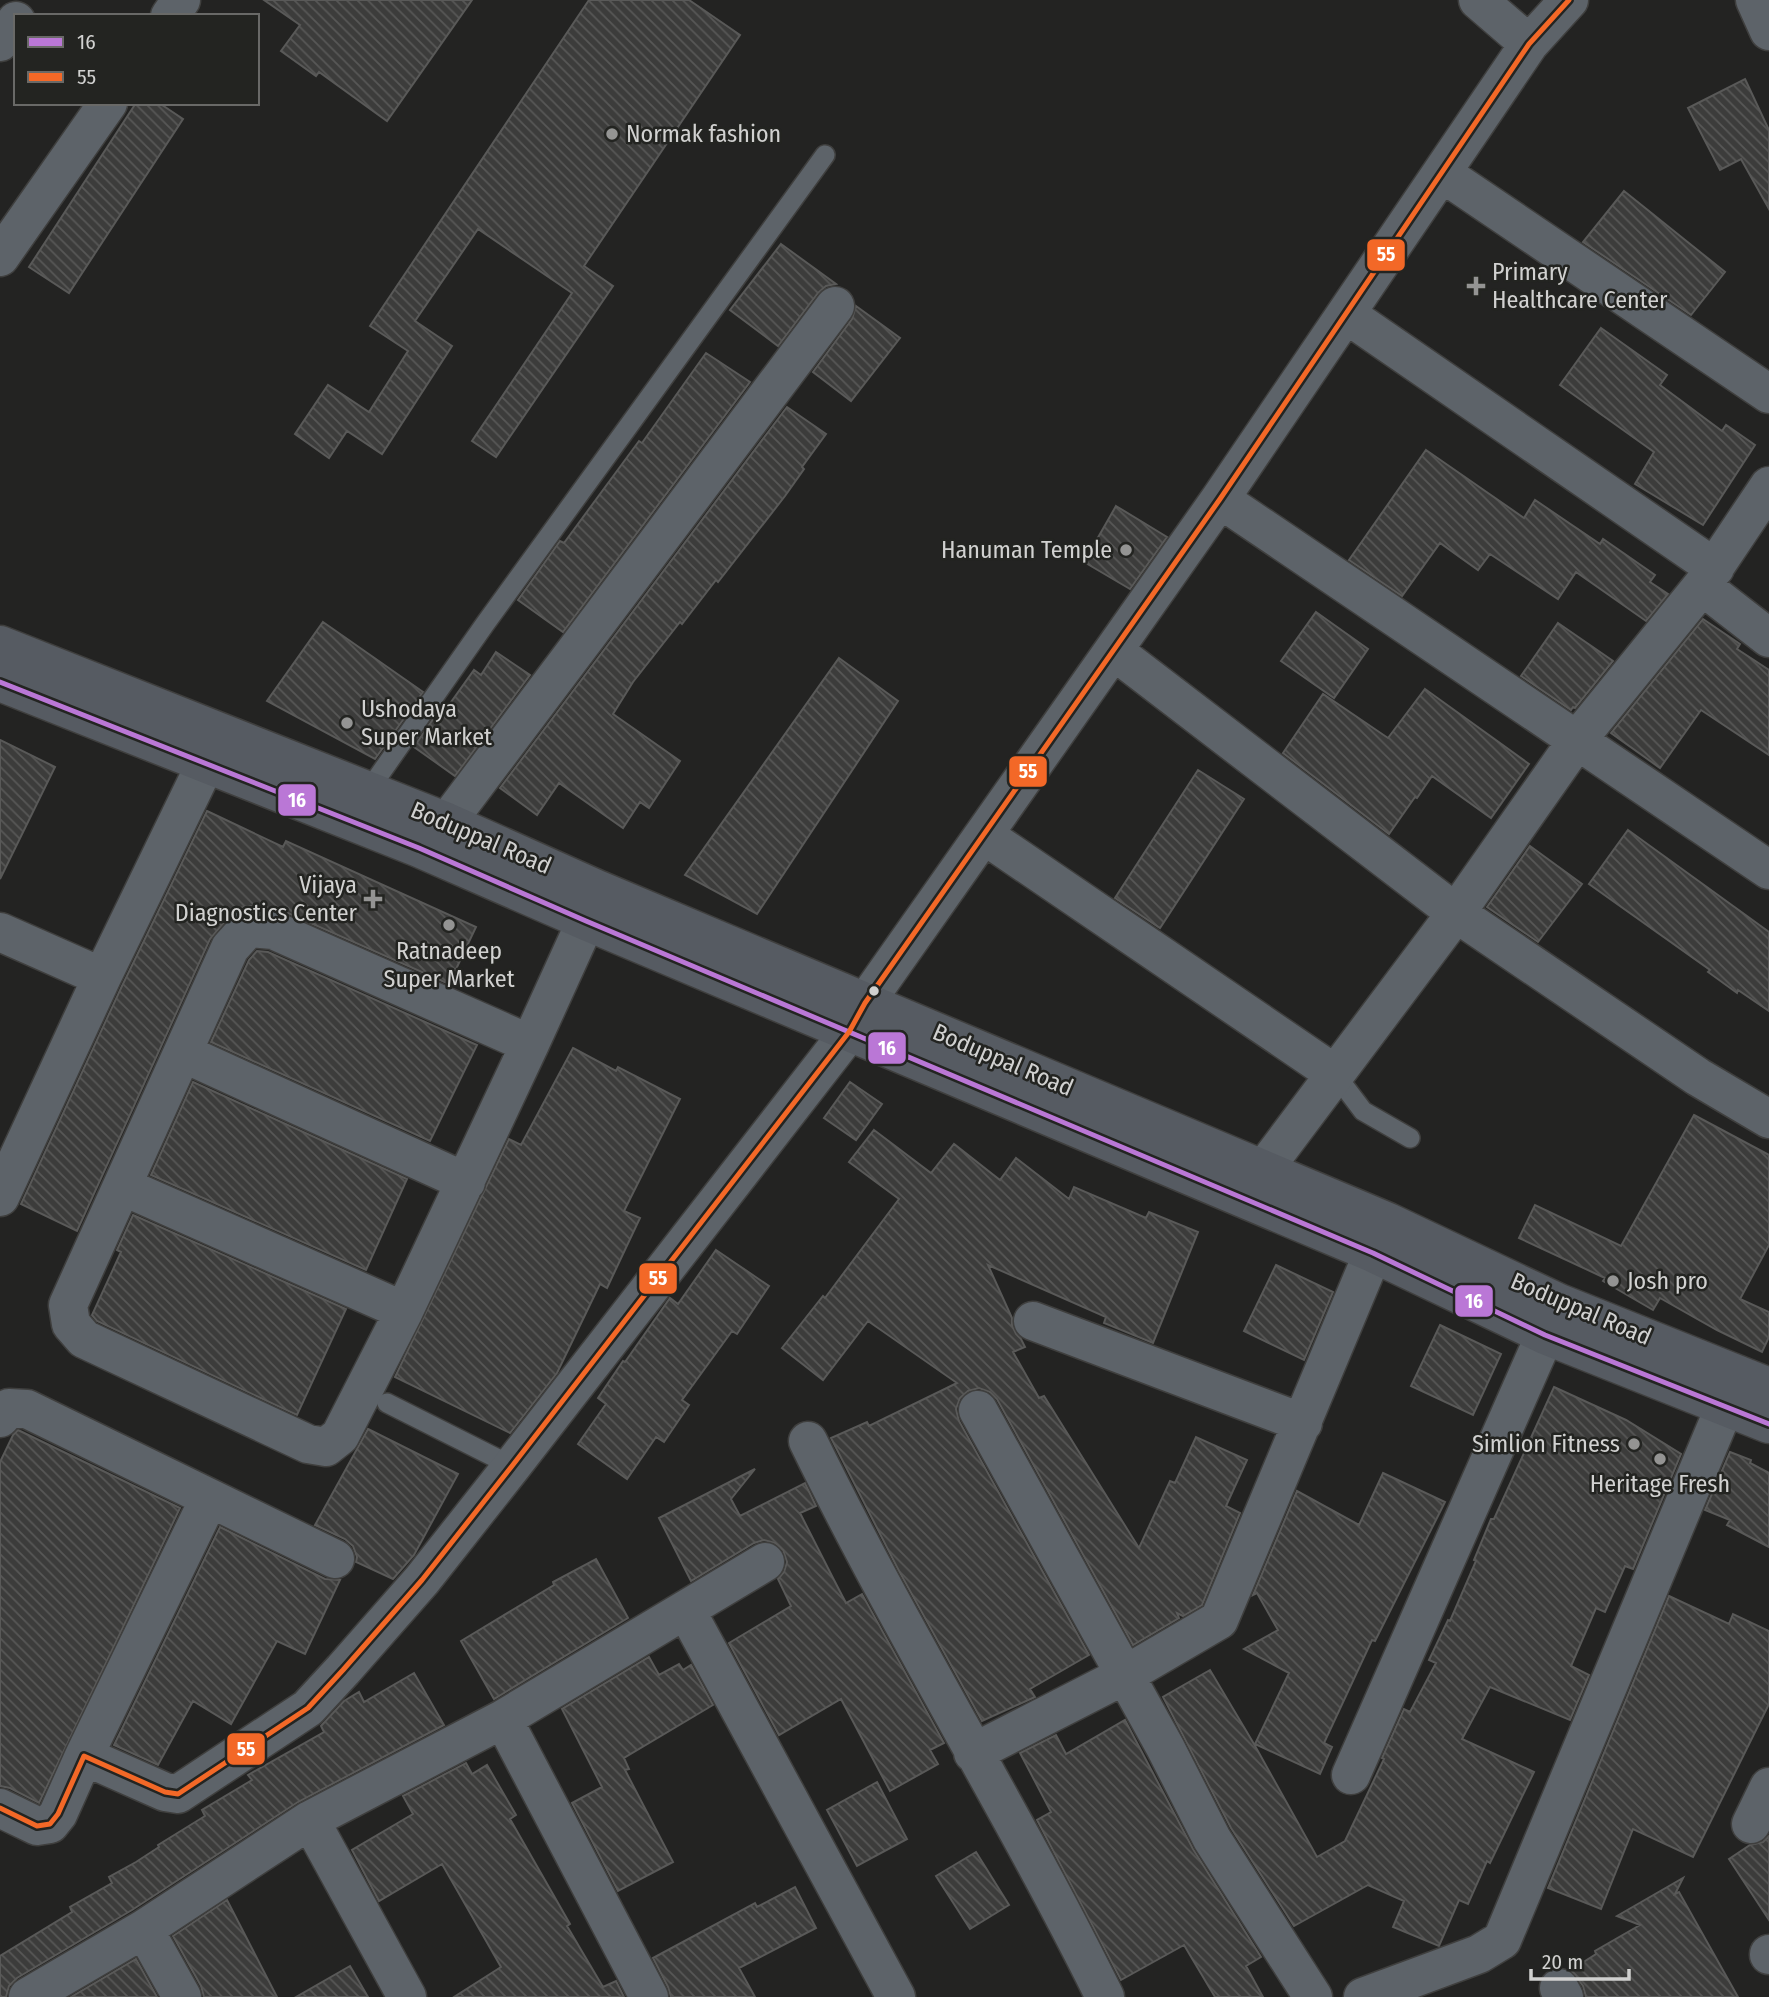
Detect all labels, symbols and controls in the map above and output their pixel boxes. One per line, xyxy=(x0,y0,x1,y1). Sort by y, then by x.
legend xyxy=(14,14,259,105)
text: 16 xyxy=(77,29,96,55)
text: 55 xyxy=(77,64,96,90)
place label: Normak fashion xyxy=(626,120,781,148)
marker: Normak fashion xyxy=(604,126,620,142)
line badge: 55 xyxy=(1366,238,1406,272)
text: 55 xyxy=(1377,243,1395,266)
place label: Primary Healthcare Center xyxy=(1492,258,1668,314)
marker: Primary Healthcare Center xyxy=(1466,276,1486,296)
place label: Hanuman Temple xyxy=(941,536,1112,564)
marker: Hanuman Temple xyxy=(1118,542,1134,558)
place label: Ushodaya Super Market xyxy=(361,695,492,751)
marker: Ushodaya Super Market xyxy=(339,715,355,731)
line badge: 55 xyxy=(1008,755,1048,788)
text: 55 xyxy=(1019,760,1037,783)
line badge: 16 xyxy=(277,783,317,817)
text: 16 xyxy=(288,789,306,812)
street label: Boduppal Road xyxy=(407,796,555,880)
place label: Vijaya Diagnostics Center xyxy=(175,871,358,927)
marker: Vijaya Diagnostics Center xyxy=(363,889,383,909)
marker: Ratnadeep Super Market xyxy=(441,917,457,933)
place label: Ratnadeep Super Market xyxy=(384,937,515,993)
unlabelled marker xyxy=(867,984,881,998)
street label: Boduppal Road xyxy=(929,1018,1077,1102)
line badge: 16 xyxy=(867,1031,907,1065)
text: 16 xyxy=(878,1037,896,1060)
line badge: 55 xyxy=(638,1262,678,1295)
text: 55 xyxy=(649,1267,667,1290)
street label: Boduppal Road xyxy=(1507,1267,1655,1351)
place label: Josh pro xyxy=(1627,1267,1708,1295)
marker: Josh pro xyxy=(1605,1273,1621,1289)
line badge: 16 xyxy=(1454,1284,1494,1318)
text: 16 xyxy=(1465,1290,1483,1313)
place label: Simlion Fitness xyxy=(1472,1430,1620,1458)
marker: Simlion Fitness xyxy=(1626,1436,1642,1452)
marker: Heritage Fresh xyxy=(1652,1451,1668,1467)
place label: Heritage Fresh xyxy=(1590,1470,1730,1498)
line badge: 55 xyxy=(226,1732,266,1766)
text: 55 xyxy=(237,1738,255,1761)
scale bar xyxy=(1531,1938,1629,1982)
text: 20 m xyxy=(1542,1949,1583,1975)

